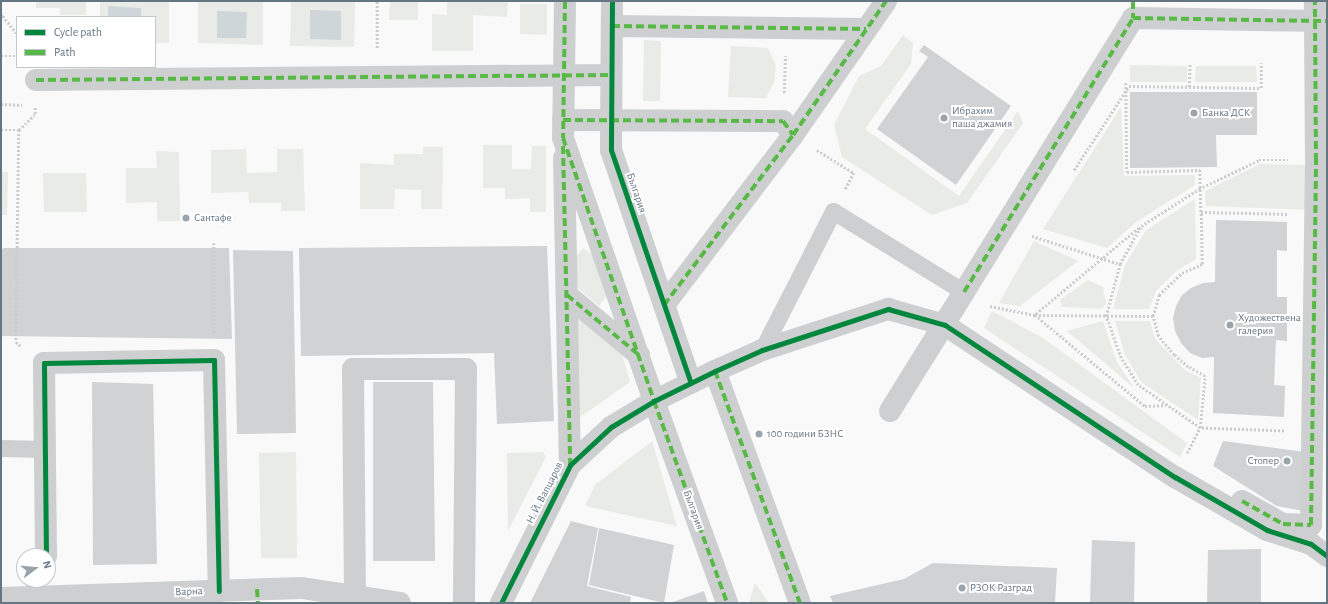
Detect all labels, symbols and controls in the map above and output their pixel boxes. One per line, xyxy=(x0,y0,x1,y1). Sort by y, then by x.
legend xyxy=(16,16,156,68)
text: Cycle path xyxy=(54,26,102,38)
text: Path xyxy=(54,46,76,58)
place label: Ибрахим паша джамия xyxy=(952,105,1012,131)
place label: Банка ДСК xyxy=(1202,106,1250,120)
marker: Банка ДСК xyxy=(1189,108,1199,118)
marker: Ибрахим паша джамия xyxy=(939,113,949,123)
street label: България xyxy=(623,171,649,215)
place label: Сантафе xyxy=(194,211,232,225)
marker: Сантафе xyxy=(181,213,191,223)
place label: Художествена галерия xyxy=(1238,312,1301,338)
marker: Художествена галерия xyxy=(1225,320,1235,330)
place label: 100 години БЗНС xyxy=(767,427,843,441)
marker: 100 години БЗНС xyxy=(754,429,764,439)
place label: Стопер xyxy=(1248,454,1279,468)
marker: Стопер xyxy=(1282,456,1292,466)
street label: Н. Й. Вапцаров xyxy=(524,460,566,526)
street label: България xyxy=(680,488,706,532)
north arrow xyxy=(16,548,56,588)
text: N xyxy=(41,560,53,570)
place label: РЗОК Разград xyxy=(970,581,1032,595)
marker: РЗОК Разград xyxy=(957,583,967,593)
street label: Варна xyxy=(175,585,203,599)

